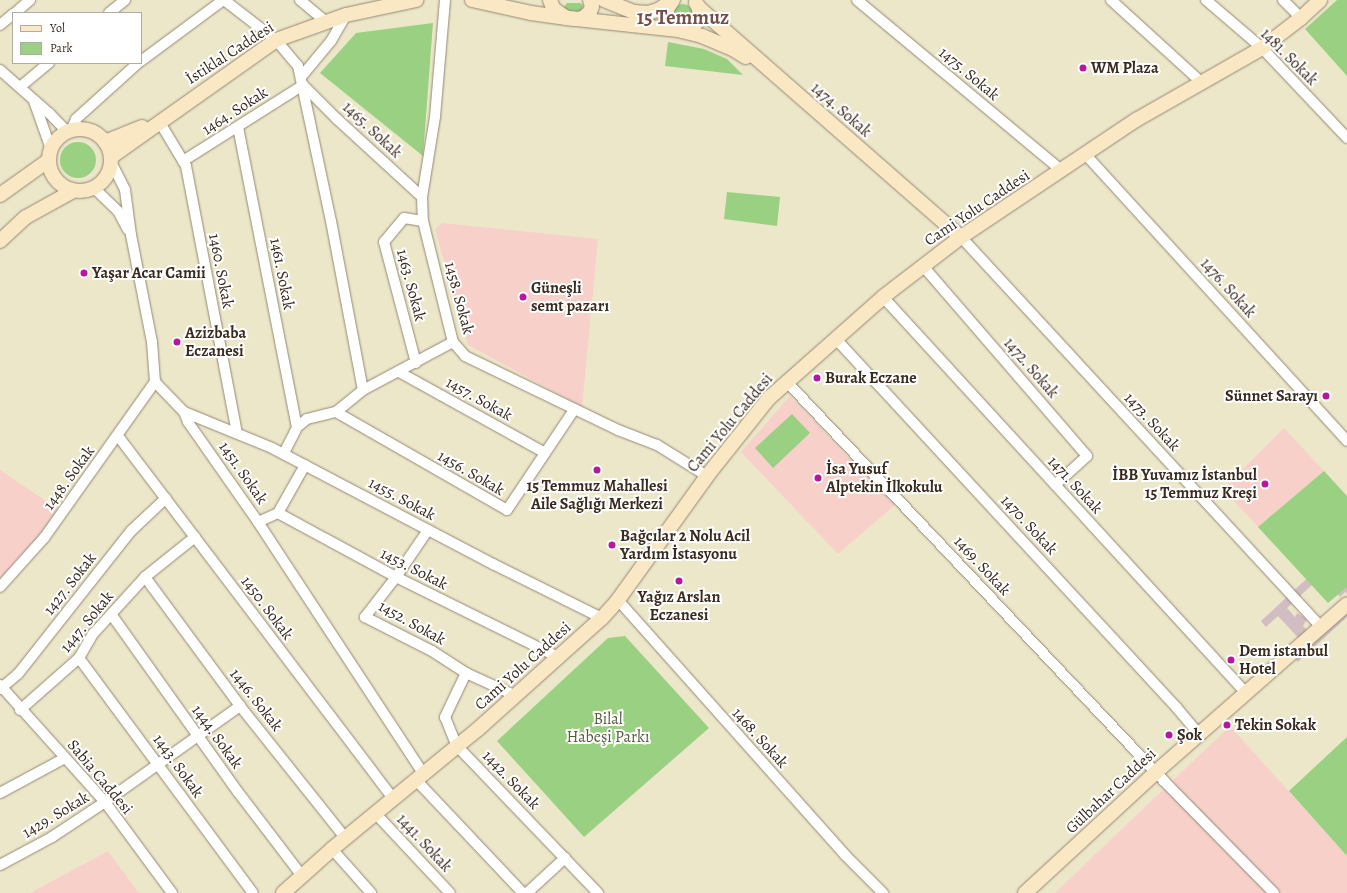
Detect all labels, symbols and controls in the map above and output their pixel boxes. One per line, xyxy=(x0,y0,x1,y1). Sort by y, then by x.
district label: 15 Temmuz xyxy=(637,5,729,29)
legend xyxy=(12,12,142,64)
street label: İstiklal Caddesi xyxy=(182,17,278,89)
text: Yol xyxy=(50,20,65,36)
street label: 1481. Sokak xyxy=(1256,24,1322,90)
text: Park xyxy=(50,40,73,56)
street label: 1475. Sokak xyxy=(935,43,1003,105)
place label: WM Plaza xyxy=(1091,58,1159,78)
marker: WM Plaza xyxy=(1078,63,1088,73)
street label: 1474. Sokak xyxy=(807,79,875,141)
street label: 1464. Sokak xyxy=(198,83,272,139)
street label: 1465. Sokak xyxy=(338,98,406,162)
street label: Cami Yolu Caddesi xyxy=(921,166,1033,250)
street label: 1460. Sokak xyxy=(204,232,238,310)
street label: 1461. Sokak xyxy=(266,236,298,312)
street label: 1463. Sokak xyxy=(392,247,430,323)
street label: 1476. Sokak xyxy=(1196,254,1260,322)
street label: 1458. Sokak xyxy=(440,259,478,337)
place label: Yaşar Acar Camii xyxy=(92,263,206,283)
marker: Yaşar Acar Camii xyxy=(79,268,89,278)
place label: Güneşli semt pazarı xyxy=(531,278,609,316)
marker: Güneşli semt pazarı xyxy=(518,292,528,302)
place label: Azizbaba Eczanesi xyxy=(185,323,246,361)
street label: 1472. Sokak xyxy=(999,334,1063,402)
marker: Azizbaba Eczanesi xyxy=(172,337,182,347)
place label: Burak Eczane xyxy=(825,368,917,388)
street label: Cami Yolu Caddesi xyxy=(683,370,777,476)
street label: 1457. Sokak xyxy=(442,373,516,425)
marker: Burak Eczane xyxy=(812,373,822,383)
place label: Sünnet Sarayı xyxy=(1225,386,1318,406)
street label: 1473. Sokak xyxy=(1120,389,1184,455)
marker: Sünnet Sarayı xyxy=(1321,391,1331,401)
street label: 1451. Sokak xyxy=(214,438,272,508)
street label: 1448. Sokak xyxy=(39,442,99,514)
street label: 1456. Sokak xyxy=(434,446,508,500)
street label: 1471. Sokak xyxy=(1043,452,1107,518)
place label: İsa Yusuf Alptekin İlkokulu xyxy=(826,459,943,497)
marker: 15 Temmuz Mahallesi Aile Sağlığı Merkezi xyxy=(592,465,602,475)
place label: İBB Yuvamız İstanbul 15 Temmuz Kreşi xyxy=(1112,465,1257,503)
street label: 1455. Sokak xyxy=(365,473,439,525)
marker: İsa Yusuf Alptekin İlkokulu xyxy=(813,473,823,483)
place label: 15 Temmuz Mahallesi Aile Sağlığı Merkezi xyxy=(526,476,668,514)
marker: İBB Yuvamız İstanbul 15 Temmuz Kreşi xyxy=(1260,479,1270,489)
street label: 1470. Sokak xyxy=(996,491,1062,559)
place label: Bağcılar 2 Nolu Acil Yardım İstasyonu xyxy=(620,526,750,564)
street label: 1469. Sokak xyxy=(950,532,1014,600)
marker: Bağcılar 2 Nolu Acil Yardım İstasyonu xyxy=(607,540,617,550)
street label: 1453. Sokak xyxy=(377,544,451,594)
street label: 1427. Sokak xyxy=(40,549,100,619)
street label: 1450. Sokak xyxy=(237,572,297,644)
marker: Yağız Arslan Eczanesi xyxy=(674,576,684,586)
street label: 1447. Sokak xyxy=(56,587,118,657)
place label: Yağız Arslan Eczanesi xyxy=(638,587,720,625)
street label: 1452. Sokak xyxy=(375,597,449,649)
street label: Cami Yolu Caddesi xyxy=(471,618,575,714)
place label: Dem istanbul Hotel xyxy=(1239,641,1328,679)
marker: Dem istanbul Hotel xyxy=(1226,655,1236,665)
street label: 1446. Sokak xyxy=(225,665,287,735)
street label: 1444. Sokak xyxy=(187,701,247,773)
street label: 1468. Sokak xyxy=(728,704,792,772)
park label: Bilal Habeşi Parkı xyxy=(566,709,650,747)
place label: Tekin Sokak xyxy=(1235,715,1316,735)
marker: Tekin Sokak xyxy=(1222,720,1232,730)
place label: Şok xyxy=(1177,725,1202,745)
street label: 1443. Sokak xyxy=(149,730,207,802)
marker: Şok xyxy=(1164,730,1174,740)
street label: Sabia Caddesi xyxy=(63,736,137,818)
street label: Gülbahar Caddesi xyxy=(1062,744,1160,838)
street label: 1442. Sokak xyxy=(478,746,544,814)
street label: 1429. Sokak xyxy=(19,788,93,842)
street label: 1441. Sokak xyxy=(392,810,456,876)

